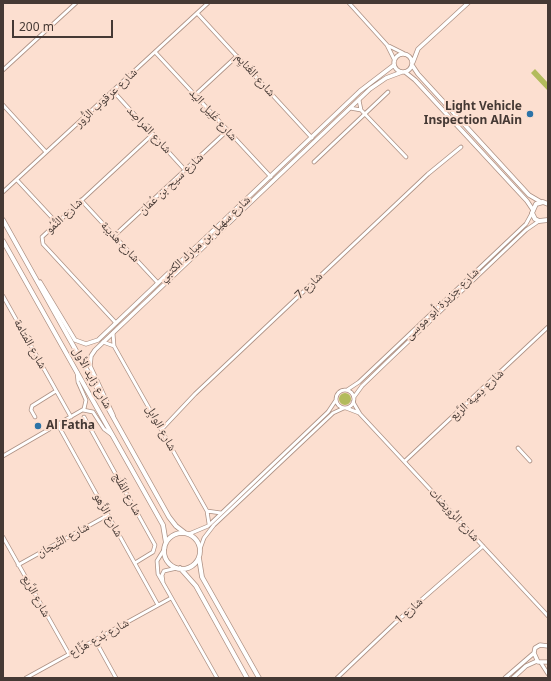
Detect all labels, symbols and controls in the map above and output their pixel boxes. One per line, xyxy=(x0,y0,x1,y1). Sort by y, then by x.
scale bar xyxy=(14,12,115,38)
text: 200 m xyxy=(19,18,54,35)
street label: شارع الغَنايِم xyxy=(232,50,278,100)
street label: شارع عرقوب الزُّور xyxy=(72,65,140,131)
street label: شارع غَلِيل اليَد xyxy=(186,86,240,144)
place label: Light Vehicle Inspection AlAin xyxy=(424,100,522,128)
street label: شارع المَراصِد xyxy=(124,103,174,157)
marker: Light Vehicle Inspection AlAin xyxy=(525,109,535,119)
street label: شارع سيح بن عُمان xyxy=(135,150,207,218)
street label: شارع سهيل بن مبارك الكتبي xyxy=(156,193,254,285)
street label: شارع النُّمُو xyxy=(42,195,86,237)
street label: شارع هدَيبة xyxy=(97,219,143,265)
street label: شارع جزيرة أبو موسى xyxy=(402,265,482,343)
street label: شارع 7 xyxy=(292,269,326,303)
street label: شارع المَتامة xyxy=(10,317,50,371)
street label: شارع زايد الأول xyxy=(69,345,115,411)
street label: شارع دِمية الرَّبع xyxy=(447,366,507,424)
street label: شارع الوابِل xyxy=(143,403,179,453)
place label: Al Fatha xyxy=(46,419,95,433)
marker: Al Fatha xyxy=(33,421,43,431)
street label: شارع الفَلَج xyxy=(109,470,145,518)
street label: شارع الرُّويضات xyxy=(426,485,482,545)
street label: شارع الزَّهو xyxy=(90,491,126,539)
street label: شارع التِّيجان xyxy=(34,520,92,560)
street label: شارع الرِّيع xyxy=(19,572,53,620)
street label: شارع 1 xyxy=(392,595,426,627)
street label: شارع بَدع هَزَّاع xyxy=(67,616,131,660)

